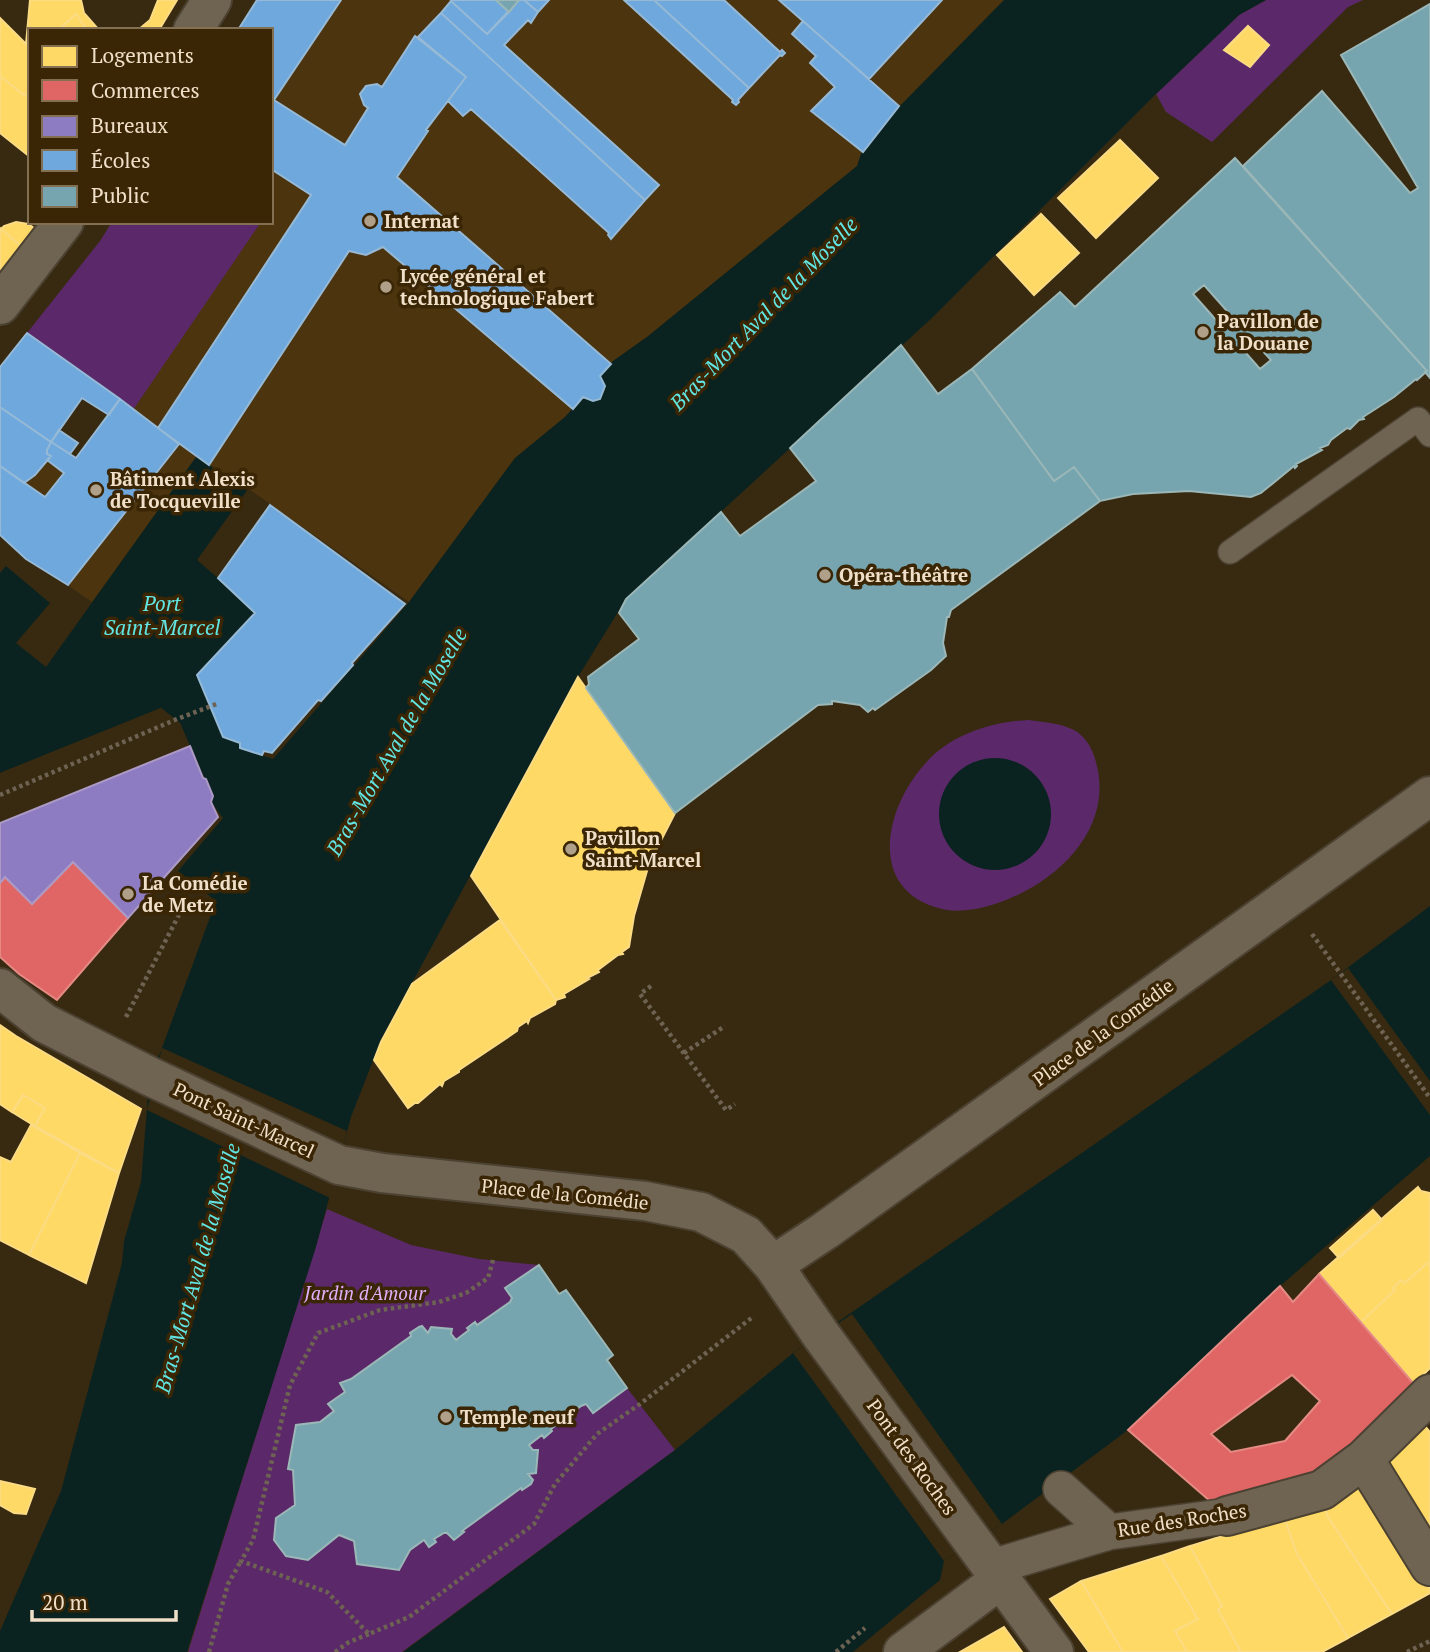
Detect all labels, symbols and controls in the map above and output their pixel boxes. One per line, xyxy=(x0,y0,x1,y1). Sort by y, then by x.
legend xyxy=(28,28,273,224)
text: Logements xyxy=(91,41,194,69)
text: Commerces xyxy=(91,76,200,104)
text: Bureaux xyxy=(91,111,168,139)
text: Écoles xyxy=(91,146,150,174)
text: Public xyxy=(91,181,149,209)
place label: Internat xyxy=(384,208,460,233)
water label: Bras-Mort Aval de la Moselle xyxy=(663,210,863,417)
marker: Internat xyxy=(362,213,378,229)
place label: Lycée général et technologique Fabert xyxy=(400,263,595,310)
marker: Lycée général et technologique Fabert xyxy=(378,279,394,295)
place label: Pavillon de la Douane xyxy=(1217,308,1319,355)
marker: Pavillon de la Douane xyxy=(1195,324,1211,340)
place label: Bâtiment Alexis de Tocqueville xyxy=(110,466,255,513)
marker: Bâtiment Alexis de Tocqueville xyxy=(88,482,104,498)
place label: Opéra-théâtre xyxy=(839,562,968,587)
marker: Opéra-théâtre xyxy=(817,567,833,583)
water label: Port Saint-Marcel xyxy=(104,589,220,641)
water label: Bras-Mort Aval de la Moselle xyxy=(319,622,473,861)
place label: Pavillon Saint-Marcel xyxy=(585,825,701,872)
marker: Pavillon Saint-Marcel xyxy=(563,841,579,857)
place label: La Comédie de Metz xyxy=(142,870,248,917)
marker: La Comédie de Metz xyxy=(120,886,136,902)
street label: Place de la Comédie xyxy=(1027,972,1178,1091)
street label: Pont Saint-Marcel xyxy=(170,1076,319,1163)
water label: Bras-Mort Aval de la Moselle xyxy=(148,1139,246,1397)
street label: Place de la Comédie xyxy=(480,1172,650,1215)
park label: Jardin d'Amour xyxy=(303,1280,426,1305)
street label: Pont des Roches xyxy=(862,1394,963,1520)
place label: Temple neuf xyxy=(460,1404,576,1429)
marker: Temple neuf xyxy=(438,1409,454,1425)
street label: Rue des Roches xyxy=(1116,1497,1248,1542)
scale bar xyxy=(32,1578,175,1622)
text: 20 m xyxy=(42,1588,88,1616)

